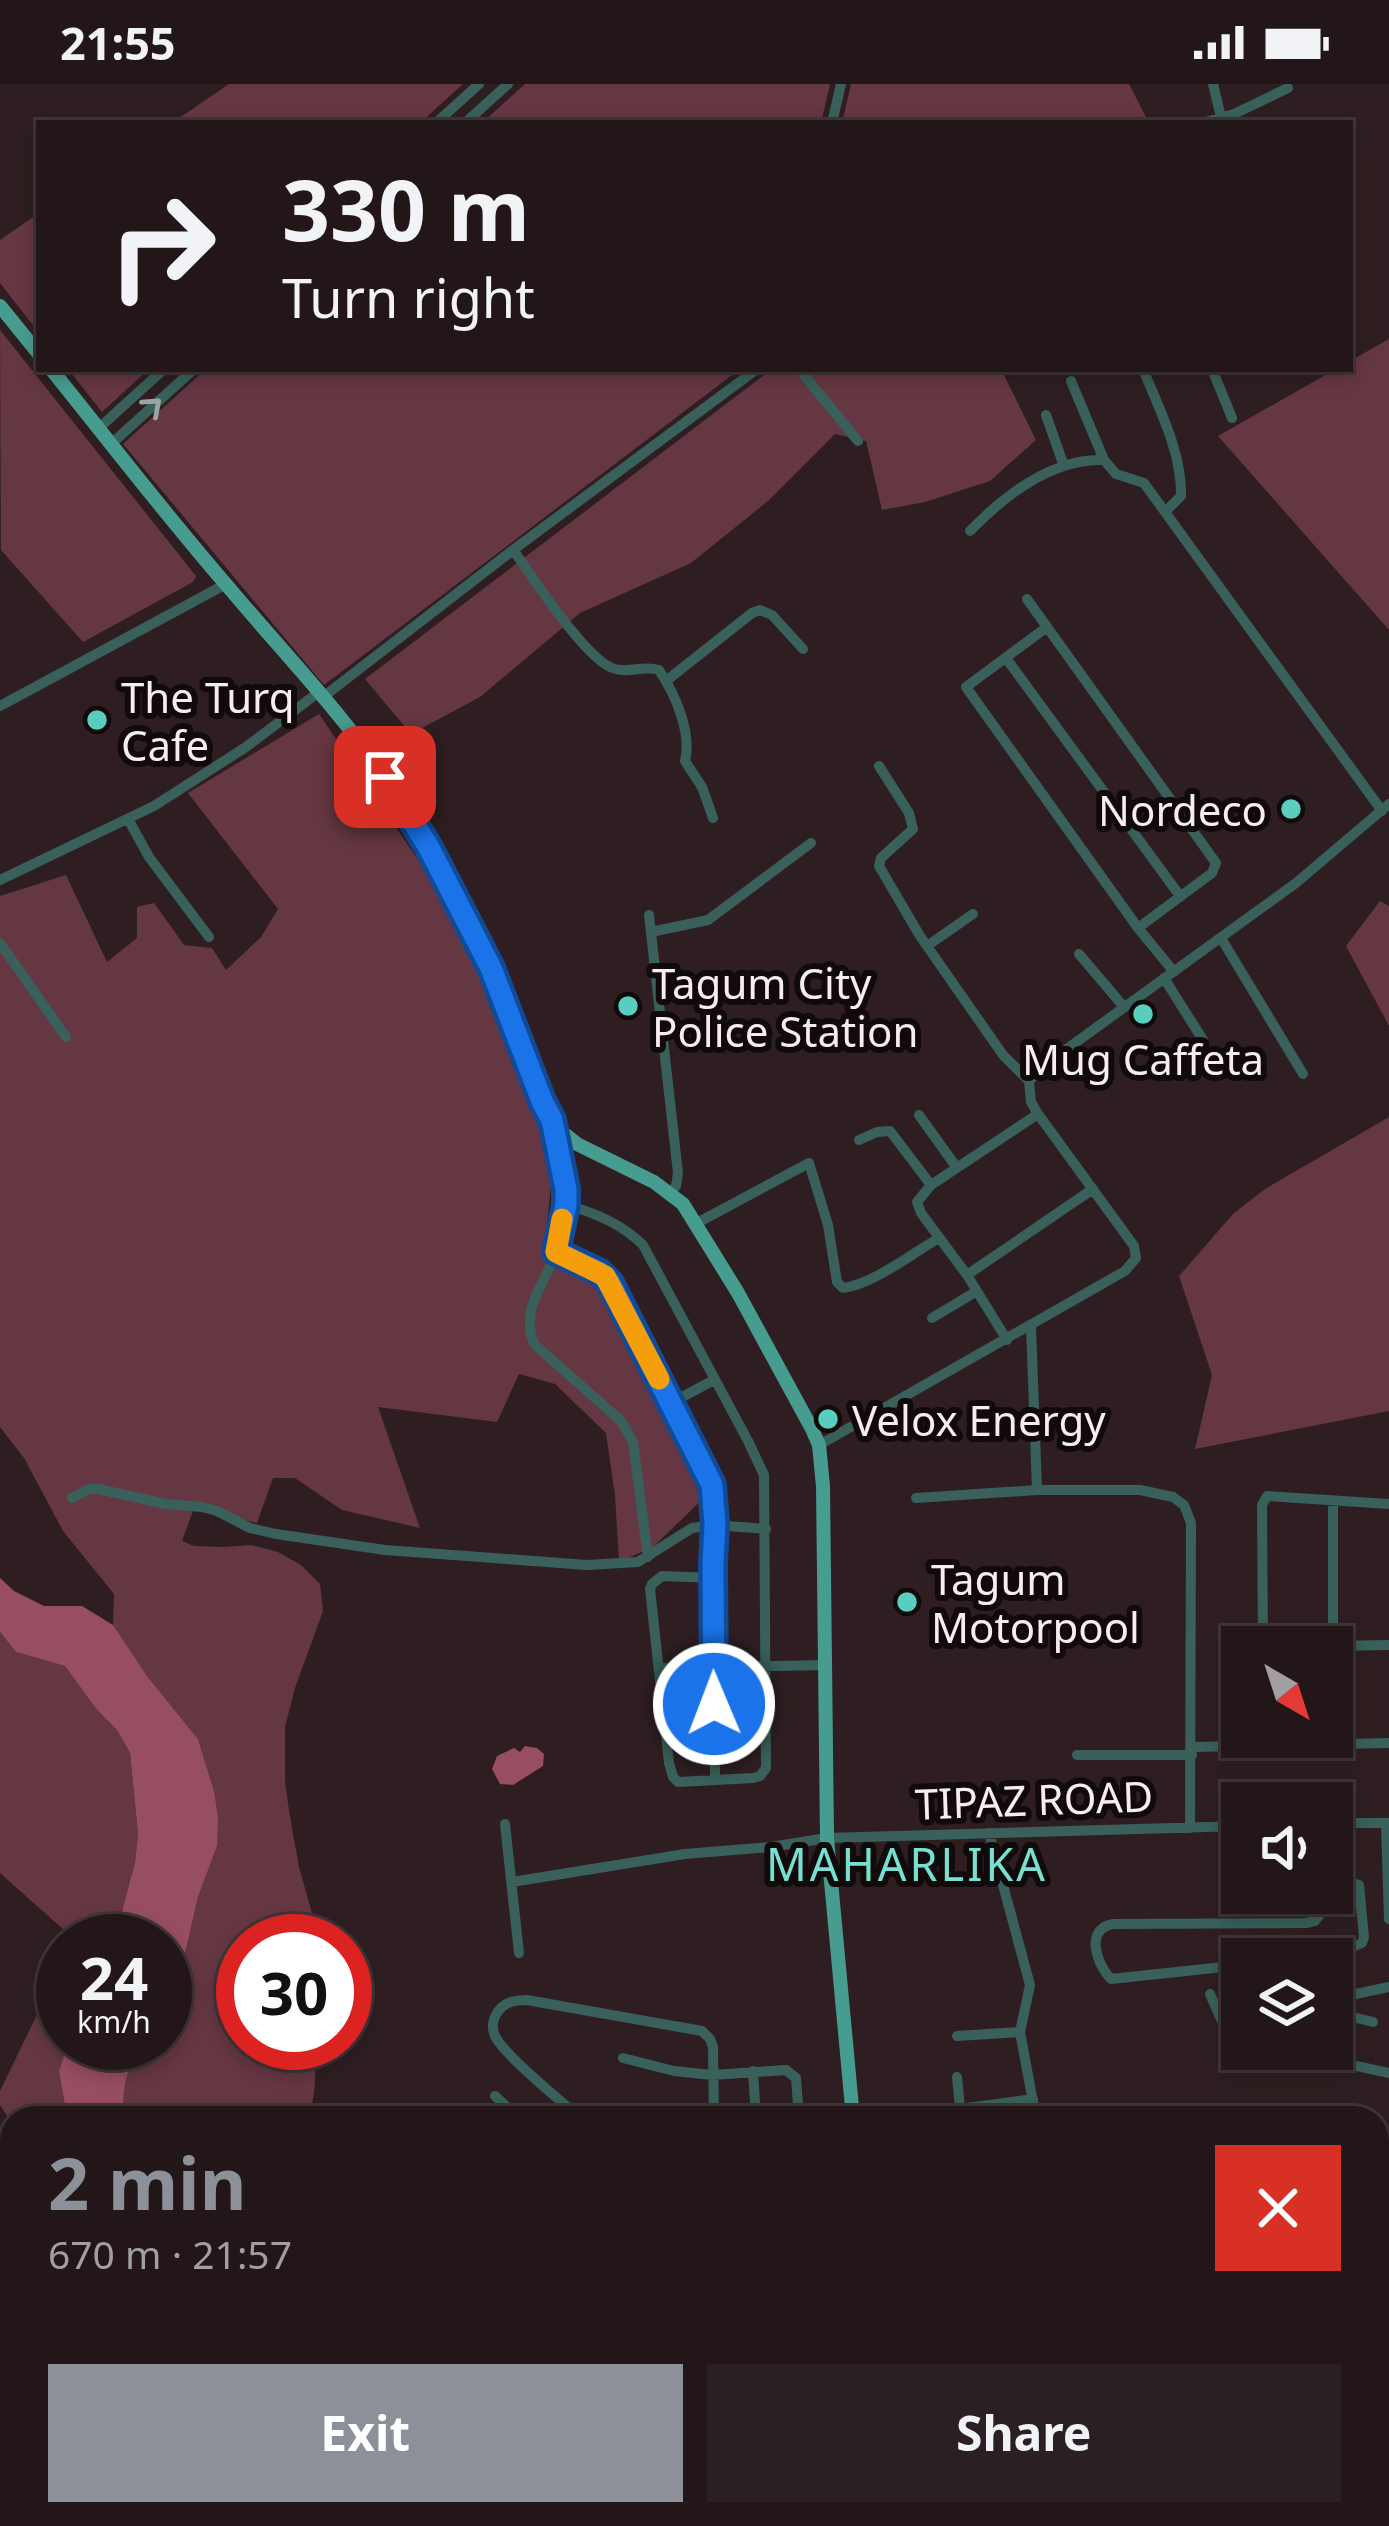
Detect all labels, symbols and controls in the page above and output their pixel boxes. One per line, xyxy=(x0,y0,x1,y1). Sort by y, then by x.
text: 21:55 xyxy=(60,12,176,73)
text: 330 m xyxy=(282,151,530,266)
icon: right xyxy=(84,168,240,324)
text: Turn right xyxy=(282,260,535,334)
one-way arrow xyxy=(139,399,160,420)
place label: The Turq Cafe xyxy=(121,668,294,773)
marker: The Turq Cafe xyxy=(84,707,110,733)
pin xyxy=(334,726,436,828)
icon: arrive xyxy=(352,744,418,810)
place label: Nordeco xyxy=(1098,781,1267,838)
marker: Nordeco xyxy=(1278,796,1304,822)
place label: Tagum City Police Station xyxy=(652,954,918,1059)
marker: Tagum City Police Station xyxy=(615,993,641,1019)
marker: Mug Caffeta xyxy=(1130,1001,1156,1027)
place label: Mug Caffeta xyxy=(1022,1030,1264,1087)
place label: Velox Energy xyxy=(852,1391,1106,1448)
marker: Velox Energy xyxy=(815,1406,841,1432)
place label: Tagum Motorpool xyxy=(931,1550,1140,1655)
marker: Tagum Motorpool xyxy=(894,1589,920,1615)
north arrow xyxy=(1221,1626,1353,1758)
map controls xyxy=(1221,1626,1353,2070)
position arrow xyxy=(651,1641,777,1767)
street label: TIPAZ ROAD xyxy=(914,1766,1154,1832)
button: sound xyxy=(1221,1782,1353,1914)
district label: MAHARLIKA xyxy=(766,1833,1048,1894)
speed limit sign: 30 xyxy=(216,1914,372,2070)
text: 24 xyxy=(80,1936,148,2018)
button: layers xyxy=(1221,1938,1353,2070)
text: km/h xyxy=(77,2001,151,2042)
text: 2 min xyxy=(48,2133,246,2231)
button: close xyxy=(1215,2145,1341,2271)
text: 670 m · 21:57 xyxy=(48,2227,292,2280)
button: Exit xyxy=(48,2364,683,2502)
button: Share xyxy=(707,2364,1341,2502)

